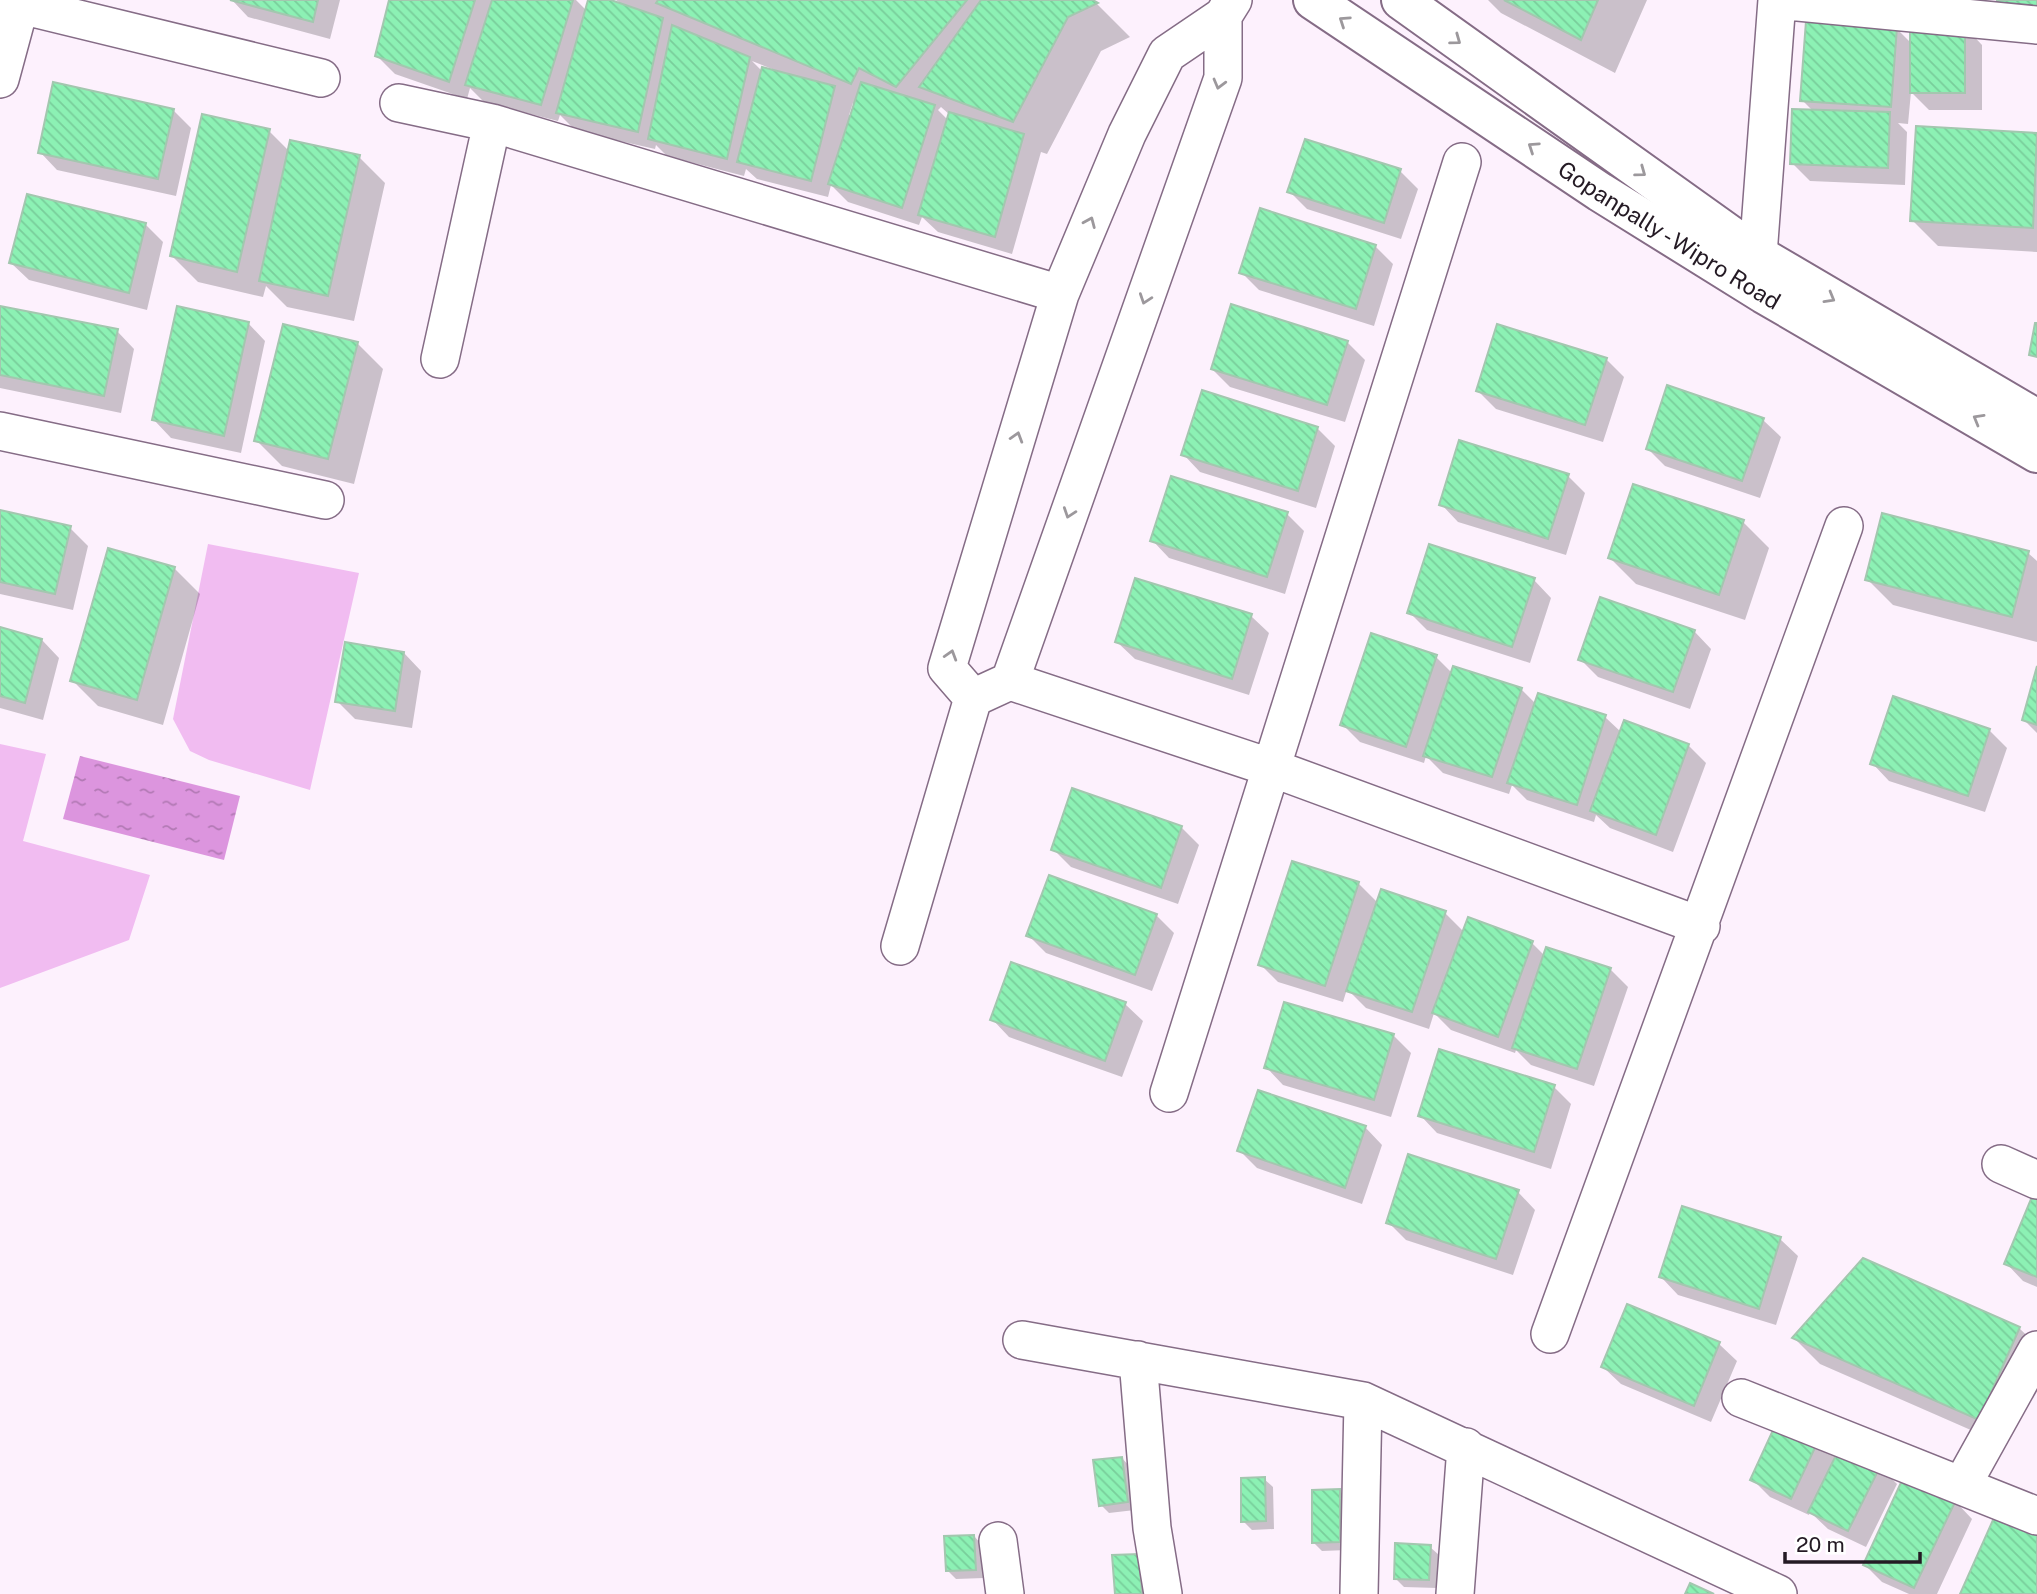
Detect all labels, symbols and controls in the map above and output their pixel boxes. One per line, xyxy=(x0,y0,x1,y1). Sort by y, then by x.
one-way arrow xyxy=(1339,17,1352,29)
one-way arrow xyxy=(1448,32,1461,44)
one-way arrow xyxy=(1213,78,1228,90)
one-way arrow xyxy=(1528,143,1541,155)
street label: Gopanpally - Wipro Road xyxy=(1553,155,1786,314)
one-way arrow xyxy=(1633,164,1646,176)
one-way arrow xyxy=(1082,217,1096,230)
one-way arrow xyxy=(1823,290,1836,303)
one-way arrow xyxy=(1139,292,1153,304)
one-way arrow xyxy=(1973,414,1985,427)
one-way arrow xyxy=(1008,432,1023,444)
one-way arrow xyxy=(1063,507,1077,519)
one-way arrow xyxy=(943,649,958,661)
scale bar xyxy=(1785,1520,1920,1564)
text: 20 m xyxy=(1796,1532,1845,1557)

